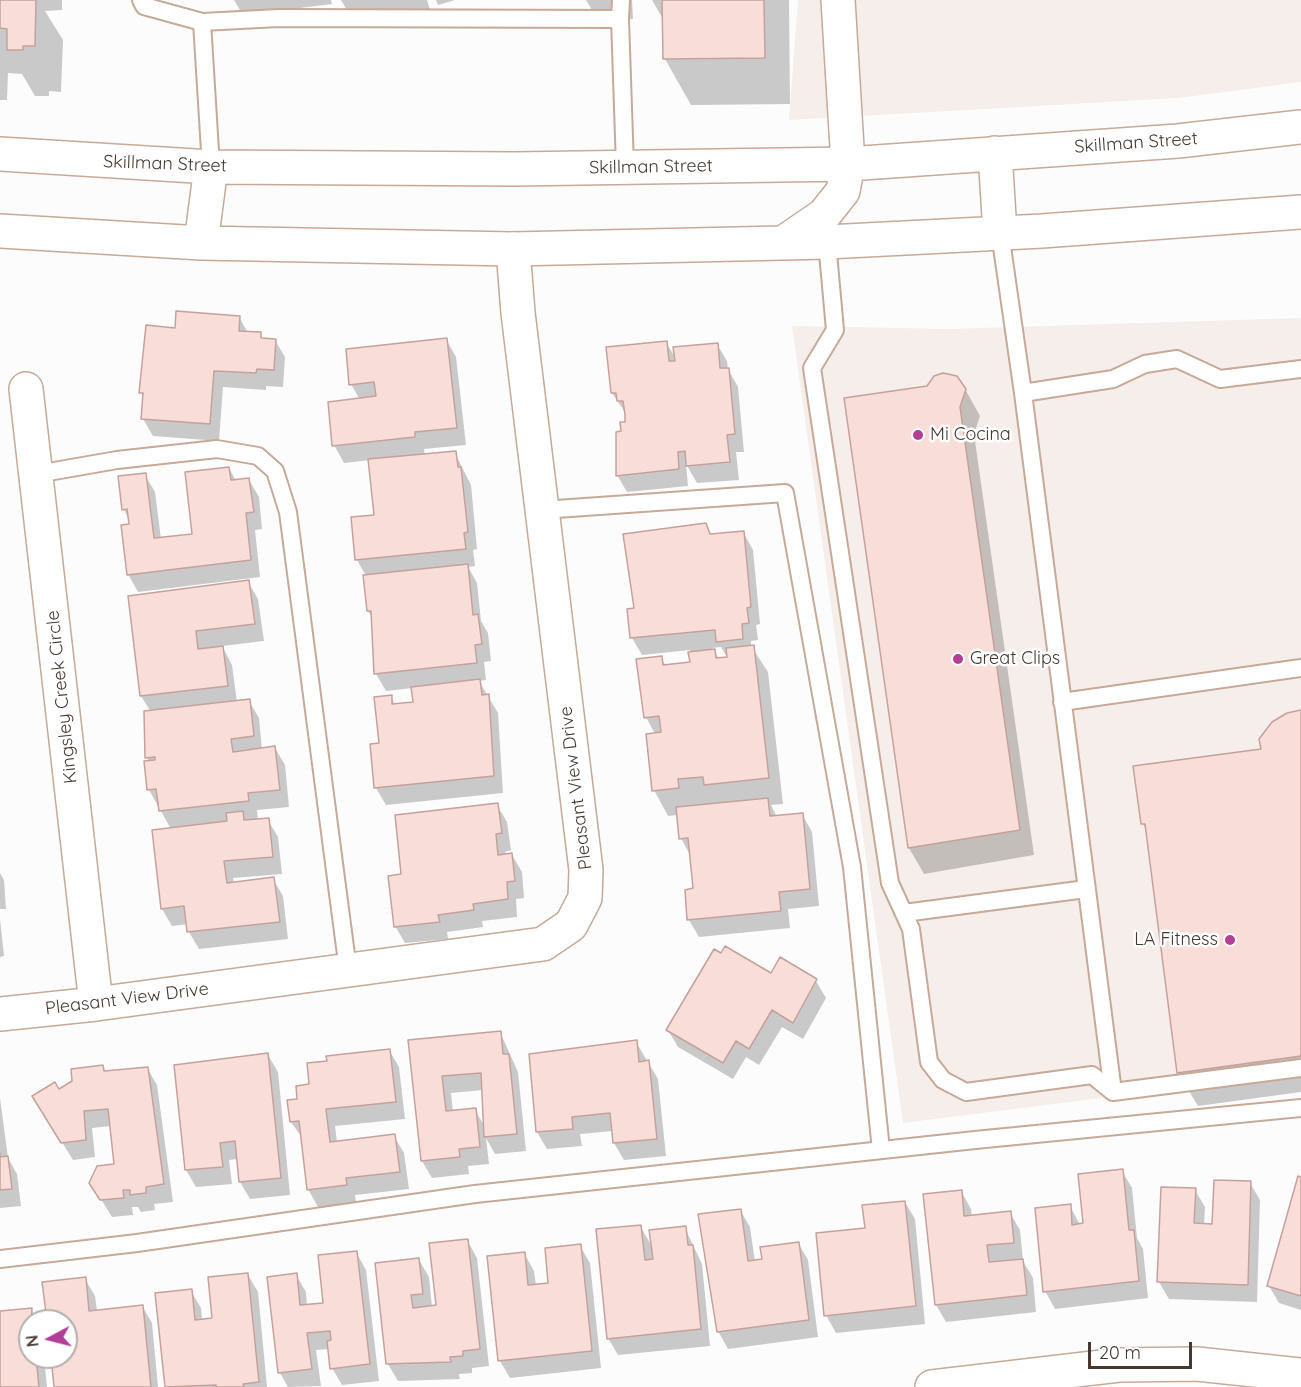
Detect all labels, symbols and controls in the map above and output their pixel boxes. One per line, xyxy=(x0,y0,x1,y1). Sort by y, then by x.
street label: Skillman Street xyxy=(1074,128,1198,158)
street label: Skillman Street xyxy=(103,151,227,177)
street label: Skillman Street xyxy=(589,155,713,179)
place label: Mi Cocina xyxy=(930,424,1011,446)
marker: Mi Cocina xyxy=(911,428,925,442)
street label: Kingsley Creek Circle xyxy=(42,609,82,785)
place label: Great Clips xyxy=(970,648,1060,670)
marker: Great Clips xyxy=(951,652,965,666)
street label: Pleasant View Drive xyxy=(555,705,597,871)
place label: LA Fitness xyxy=(1134,929,1218,951)
marker: LA Fitness xyxy=(1223,933,1237,947)
street label: Pleasant View Drive xyxy=(44,978,210,1020)
north arrow xyxy=(18,1309,78,1369)
scale bar xyxy=(1091,1330,1194,1368)
text: N xyxy=(21,1334,43,1348)
text: 20 m xyxy=(1099,1341,1141,1364)

